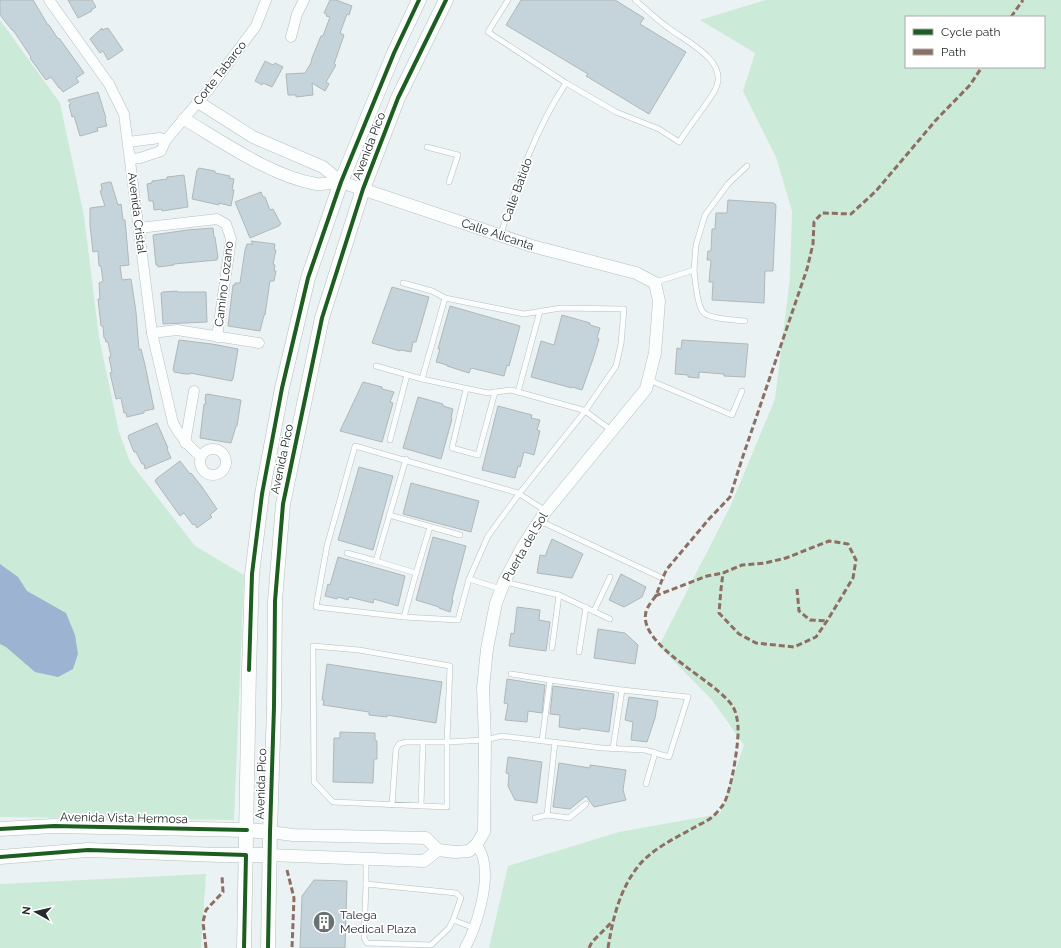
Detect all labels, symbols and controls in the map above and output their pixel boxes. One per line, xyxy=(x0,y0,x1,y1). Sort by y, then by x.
legend xyxy=(905,16,1045,68)
text: Cycle path xyxy=(941,25,1000,39)
street label: Corte Tabarco xyxy=(191,38,249,108)
text: Path xyxy=(941,45,966,59)
street label: Avenida Pico xyxy=(350,110,388,182)
street label: Calle Batido xyxy=(499,156,535,224)
street label: Avenida Cristal xyxy=(125,171,149,255)
street label: Calle Alicanta xyxy=(460,216,536,253)
street label: Camino Lozano xyxy=(212,240,236,328)
street label: Avenida Pico xyxy=(268,423,296,495)
street label: Puerta del Sol xyxy=(500,509,551,584)
street label: Avenida Pico xyxy=(253,748,269,820)
street label: Avenida Vista Hermosa xyxy=(60,810,188,826)
north arrow xyxy=(16,892,56,932)
text: N xyxy=(20,906,34,916)
place label: Talega Medical Plaza xyxy=(340,908,416,936)
building icon: Talega Medical Plaza xyxy=(311,909,337,935)

